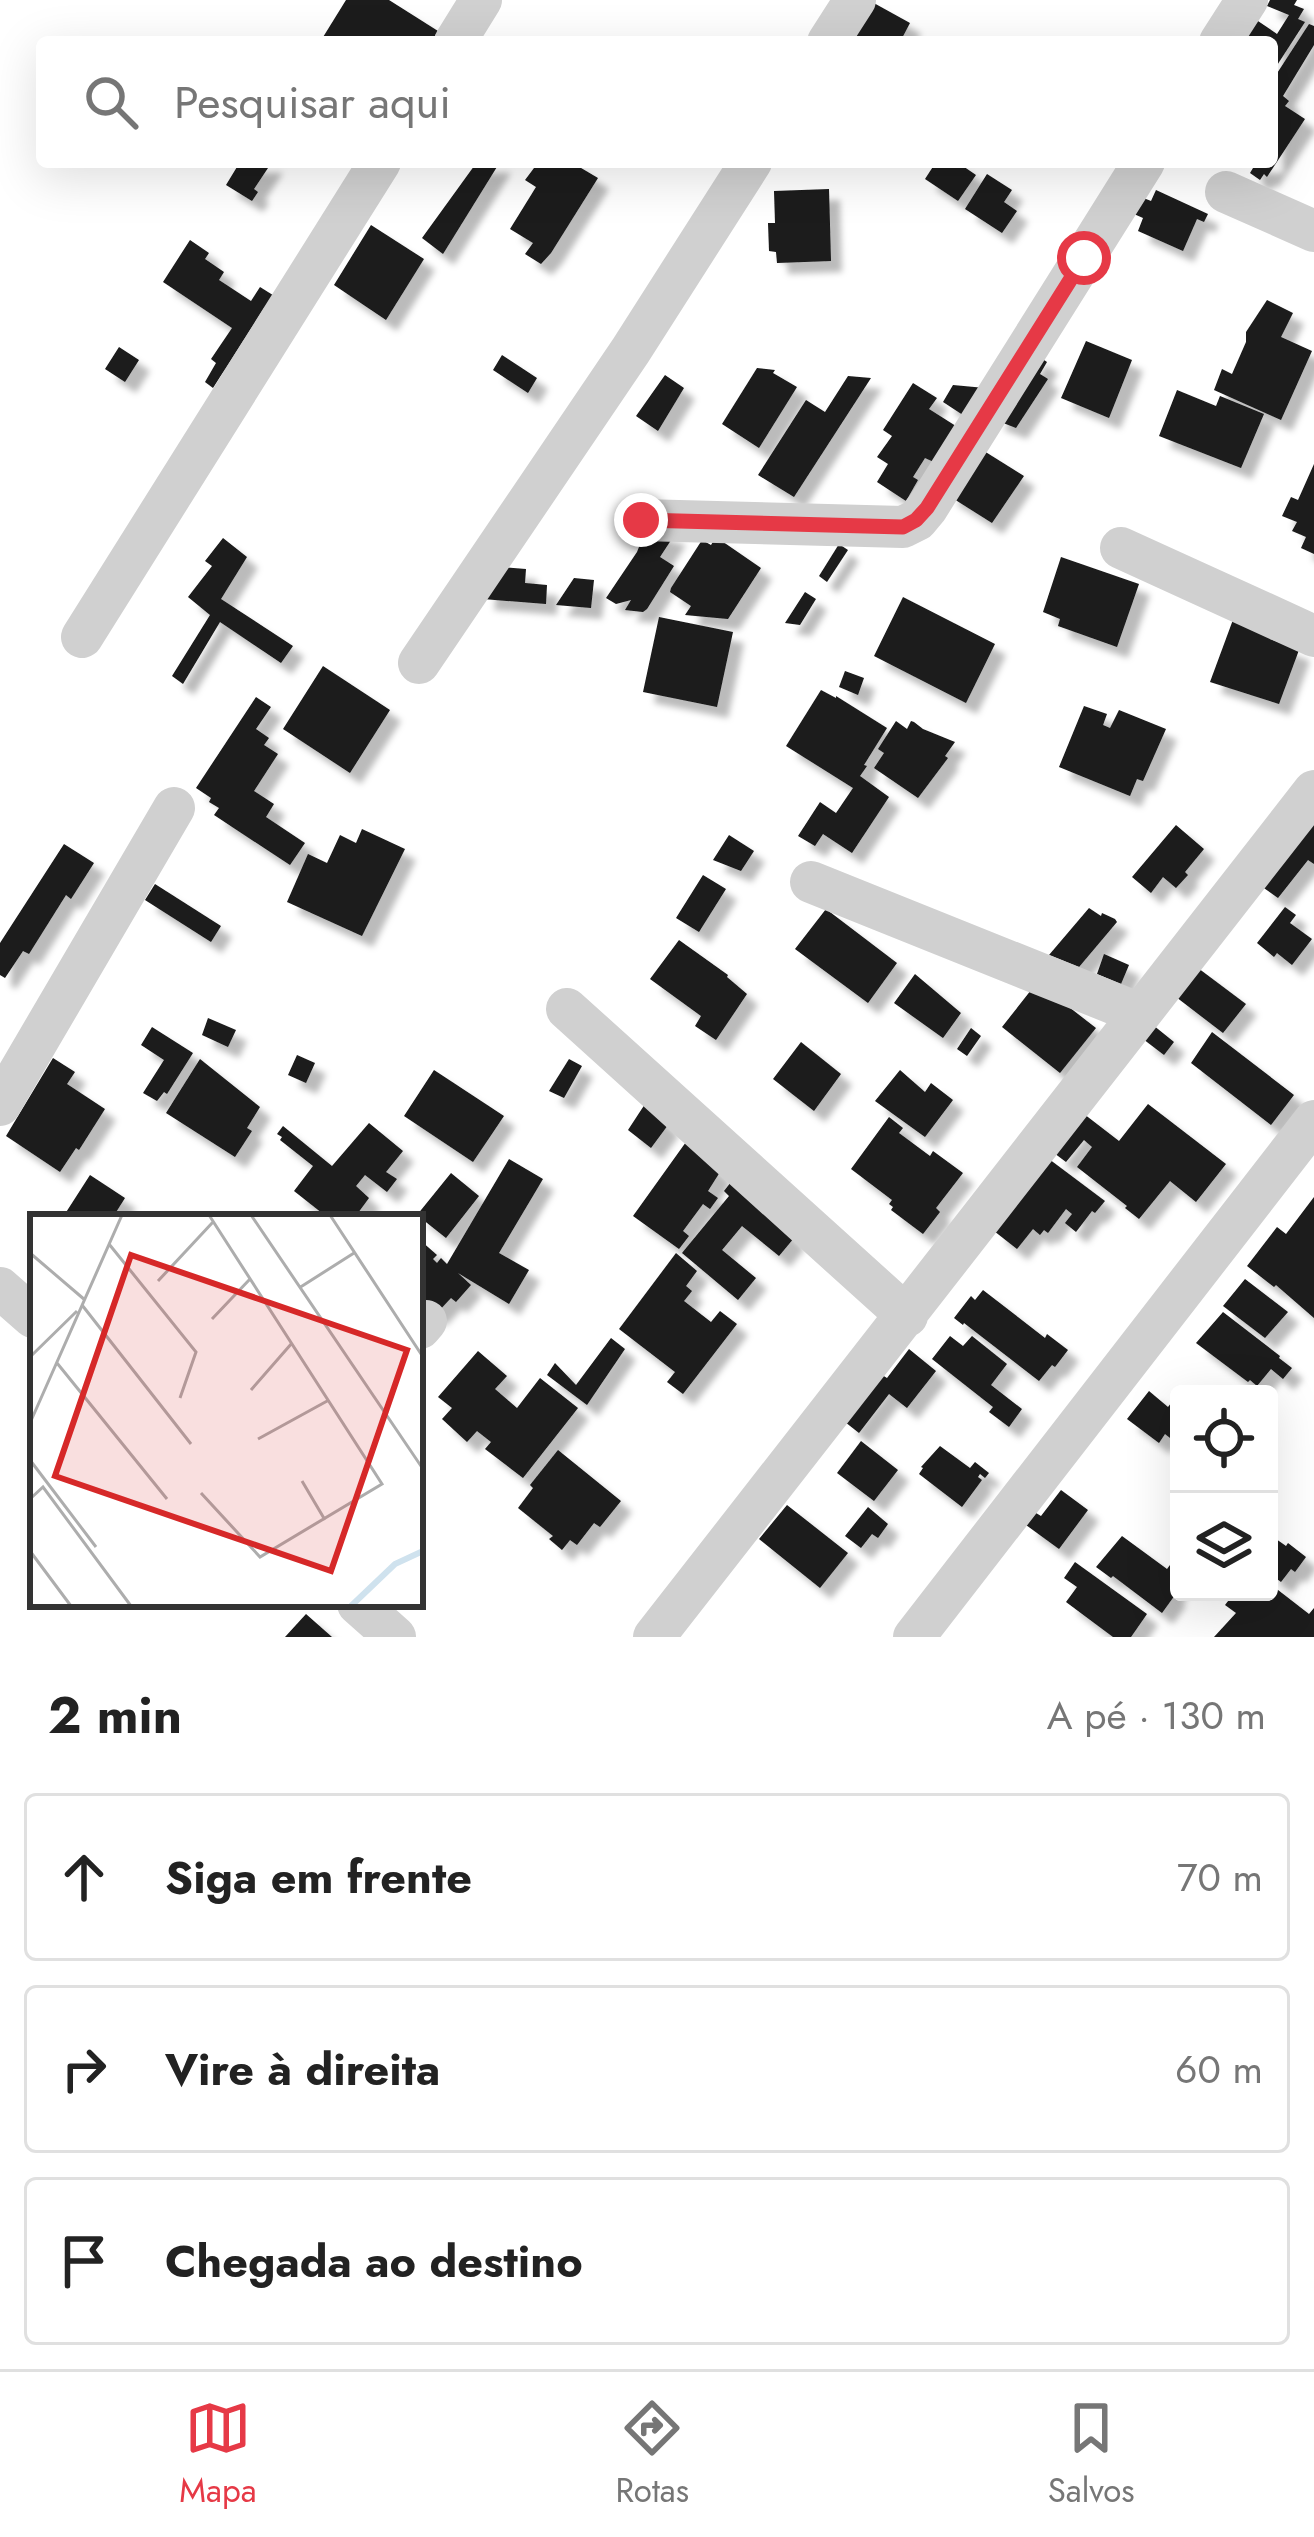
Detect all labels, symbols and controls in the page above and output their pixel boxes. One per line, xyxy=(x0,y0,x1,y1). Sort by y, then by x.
search box xyxy=(36,36,1278,168)
icon: search xyxy=(78,69,144,135)
text: Pesquisar aqui xyxy=(174,70,451,135)
route start xyxy=(1057,231,1111,285)
route end xyxy=(614,493,668,547)
inset map xyxy=(30,1214,423,1607)
map controls xyxy=(1170,1385,1278,1601)
button: locate xyxy=(1170,1385,1278,1493)
button: layers xyxy=(1170,1493,1278,1601)
text: 2 min xyxy=(48,1678,182,1752)
text: A pé · 130 m xyxy=(1047,1687,1266,1744)
icon: ahead xyxy=(51,1844,117,1910)
text: Siga em frente xyxy=(165,1845,472,1910)
text: 70 m xyxy=(1177,1849,1263,1906)
icon: right xyxy=(51,2036,117,2102)
text: Vire à direita xyxy=(165,2037,440,2102)
text: 60 m xyxy=(1175,2041,1263,2098)
icon: arrive xyxy=(51,2228,117,2294)
text: Chegada ao destino xyxy=(165,2229,583,2294)
tab: Mapa xyxy=(179,2395,257,2514)
tab: Rotas xyxy=(615,2395,689,2514)
tab: Salvos xyxy=(1048,2395,1135,2514)

